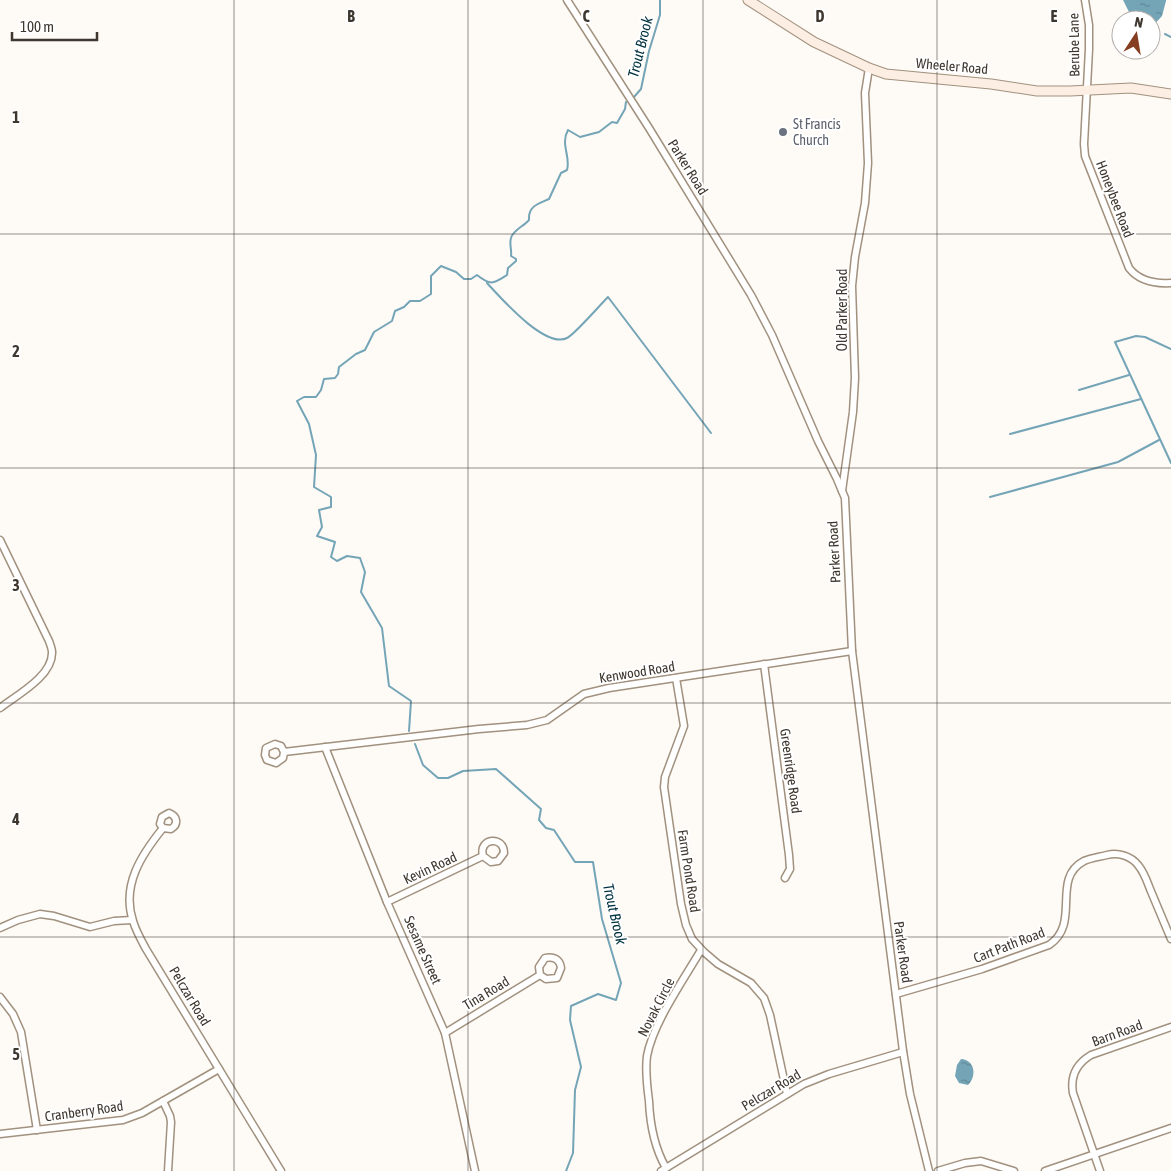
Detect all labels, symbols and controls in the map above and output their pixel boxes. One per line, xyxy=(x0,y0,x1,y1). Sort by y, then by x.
text: B xyxy=(347,7,355,25)
text: C xyxy=(582,7,590,25)
text: D xyxy=(816,7,825,25)
text: E xyxy=(1051,7,1058,25)
scale bar xyxy=(12,10,98,42)
north arrow xyxy=(1111,10,1161,60)
street label: Berube Lane xyxy=(1065,13,1083,77)
water label: Trout Brook xyxy=(624,14,656,79)
text: N xyxy=(1133,14,1144,31)
text: 100 m xyxy=(20,18,54,35)
street label: Wheeler Road xyxy=(915,55,989,77)
text: 1 xyxy=(12,108,20,126)
place label: St Francis Church xyxy=(793,116,841,148)
marker: St Francis Church xyxy=(777,126,789,138)
street label: Parker Road xyxy=(665,136,711,198)
street label: Honeybee Road xyxy=(1093,158,1137,240)
street label: Old Parker Road xyxy=(834,269,850,351)
text: 2 xyxy=(12,342,20,360)
street label: Parker Road xyxy=(824,521,844,583)
text: 3 xyxy=(12,576,20,594)
street label: Kenwood Road xyxy=(598,658,676,686)
street label: Greenridge Road xyxy=(777,727,805,815)
text: 4 xyxy=(11,810,20,828)
street label: Farm Pond Road xyxy=(675,829,703,913)
street label: Kevin Road xyxy=(401,849,459,887)
water label: Trout Brook xyxy=(600,882,630,947)
street label: Sesame Street xyxy=(401,914,445,986)
street label: Parker Road xyxy=(891,920,915,984)
street label: Cart Path Road xyxy=(971,924,1047,966)
street label: Pelczar Road xyxy=(166,964,214,1028)
street label: Tina Road xyxy=(460,973,512,1013)
street label: Novak Circle xyxy=(634,975,678,1039)
street label: Barn Road xyxy=(1089,1016,1145,1050)
text: 5 xyxy=(12,1045,20,1063)
street label: Pelczar Road xyxy=(739,1066,803,1114)
street label: Cranberry Road xyxy=(44,1098,124,1124)

